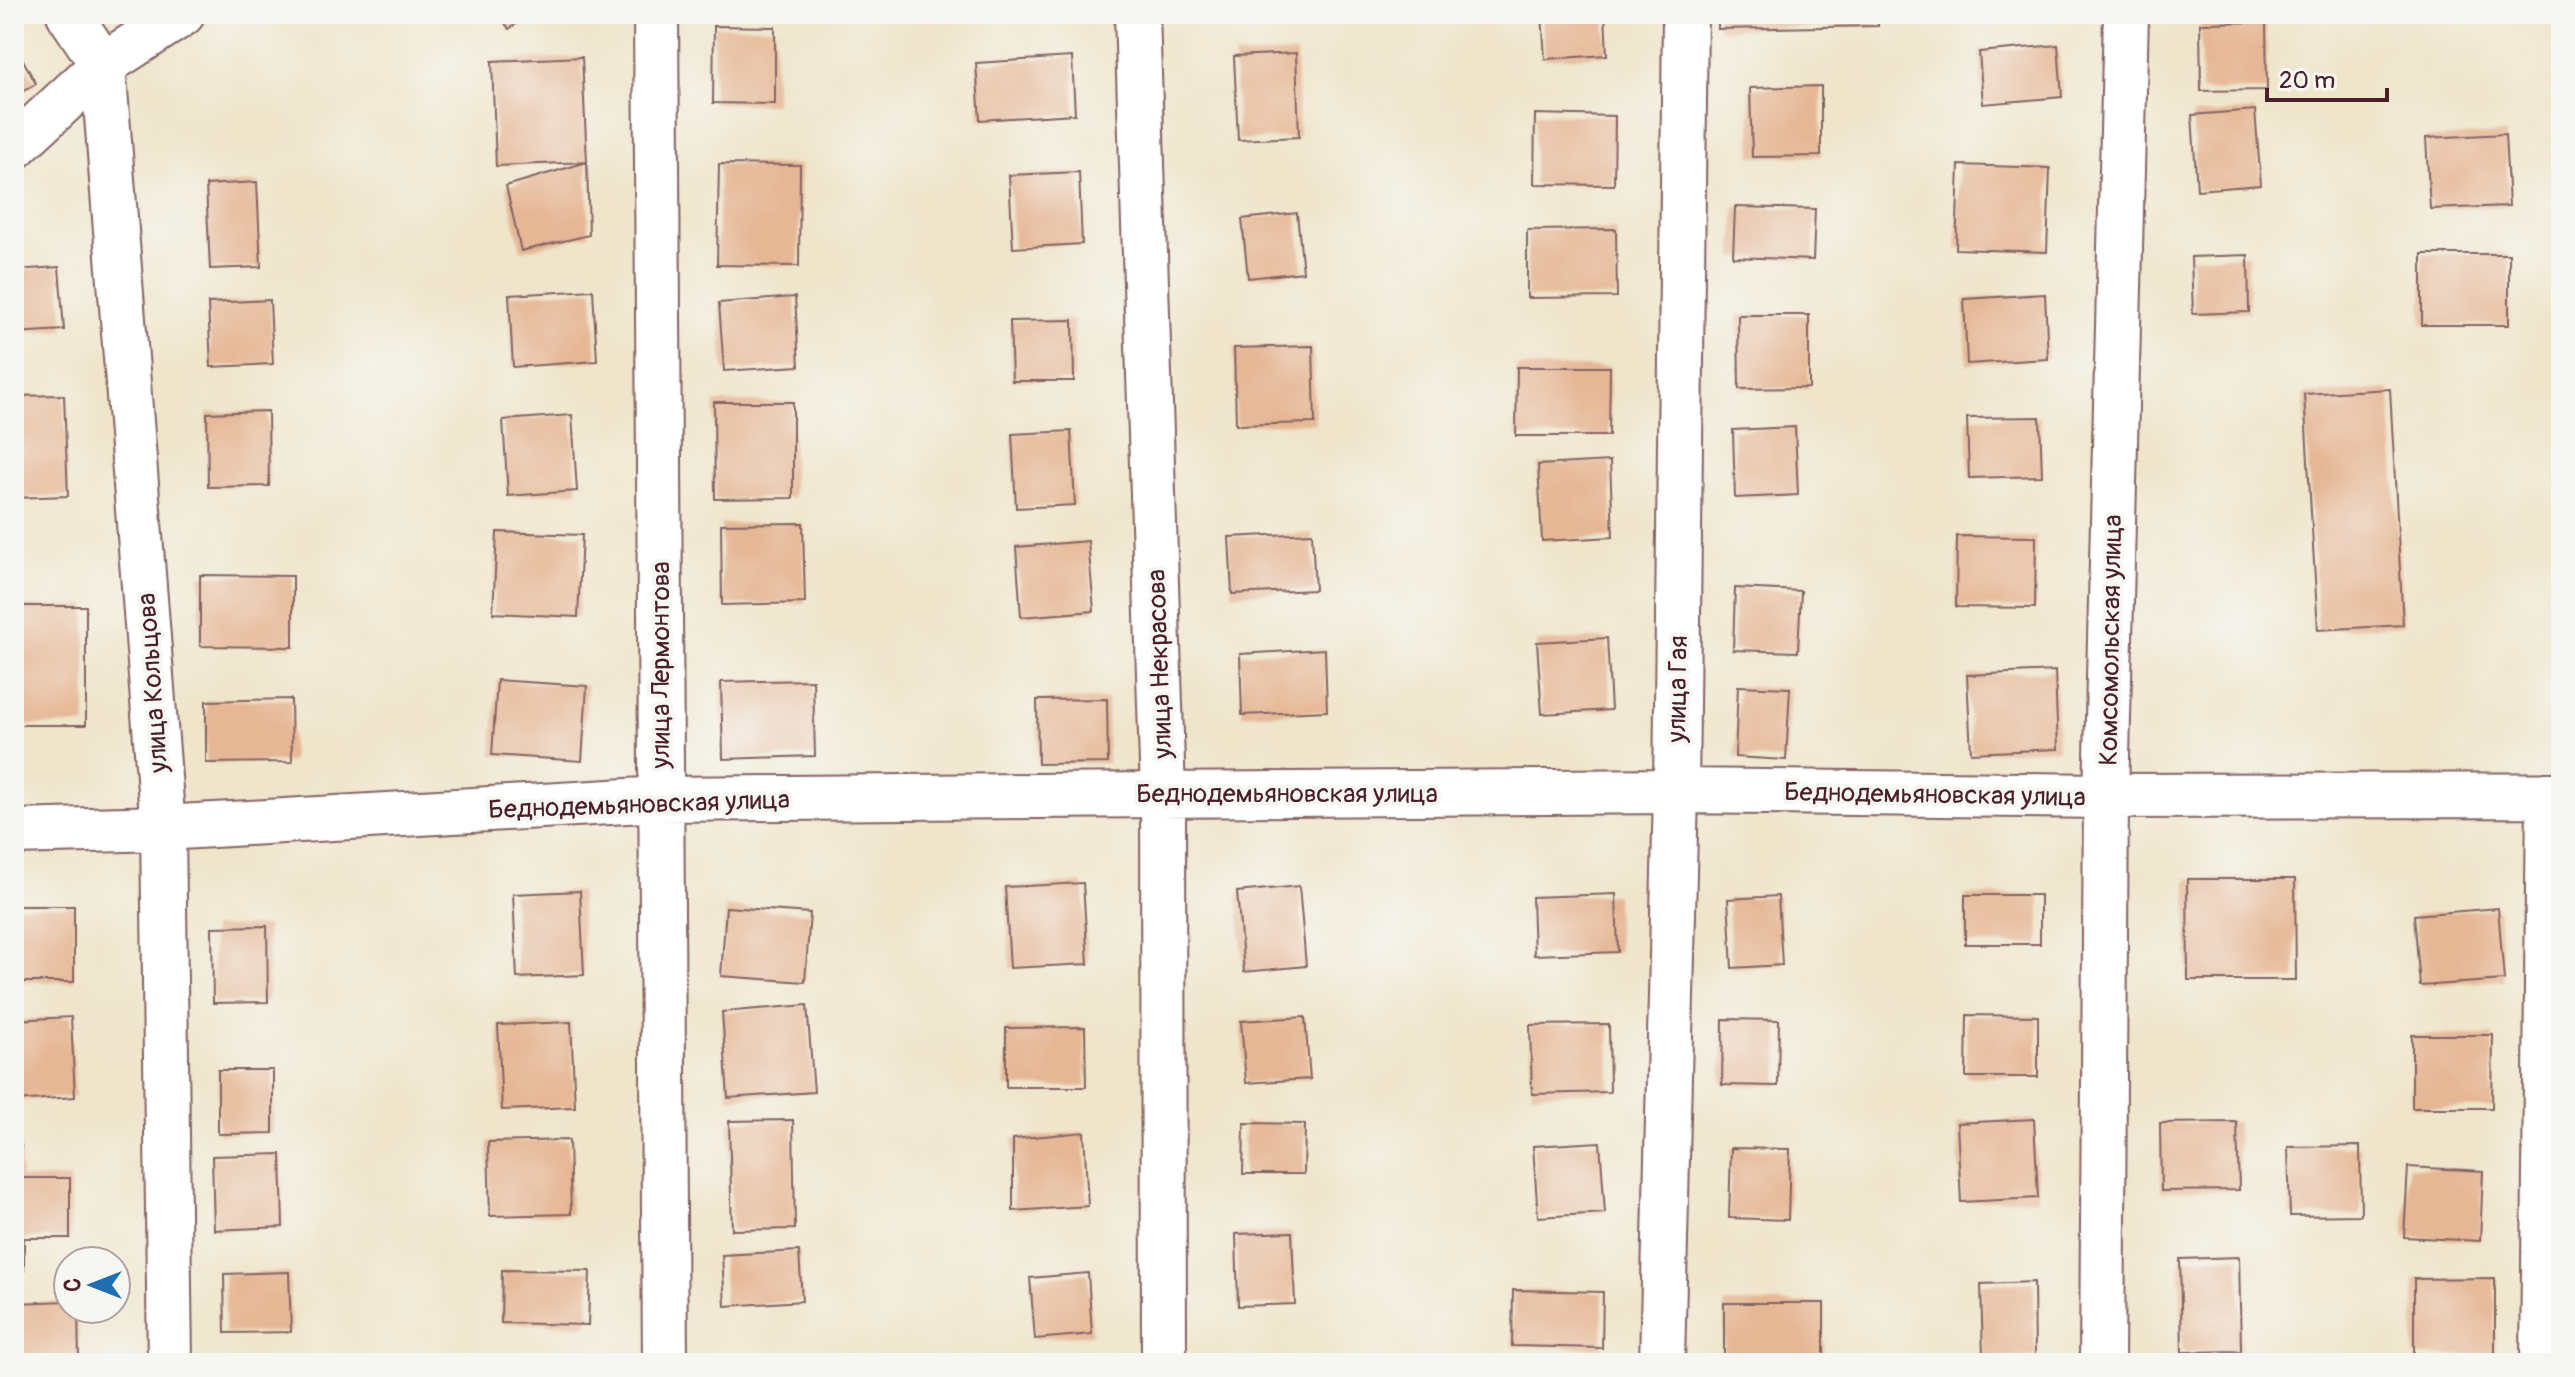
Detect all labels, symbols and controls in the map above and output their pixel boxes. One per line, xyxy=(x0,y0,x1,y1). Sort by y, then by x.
scale bar xyxy=(2267,52,2387,102)
text: 20 m xyxy=(2279,66,2335,95)
street label: Комсомольская улица xyxy=(2093,514,2129,766)
street label: улица Лермонтова xyxy=(645,561,677,770)
street label: улица Некрасова xyxy=(1141,569,1179,760)
street label: улица Кольцова xyxy=(131,592,175,775)
street label: улица Гая xyxy=(1661,635,1695,744)
street label: Беднодемьяновская улица xyxy=(1784,776,2086,814)
street label: Беднодемьяновская улица xyxy=(1136,778,1438,810)
street label: Беднодемьяновская улица xyxy=(488,784,790,826)
north arrow xyxy=(52,1245,132,1325)
text: С xyxy=(59,1278,87,1292)

